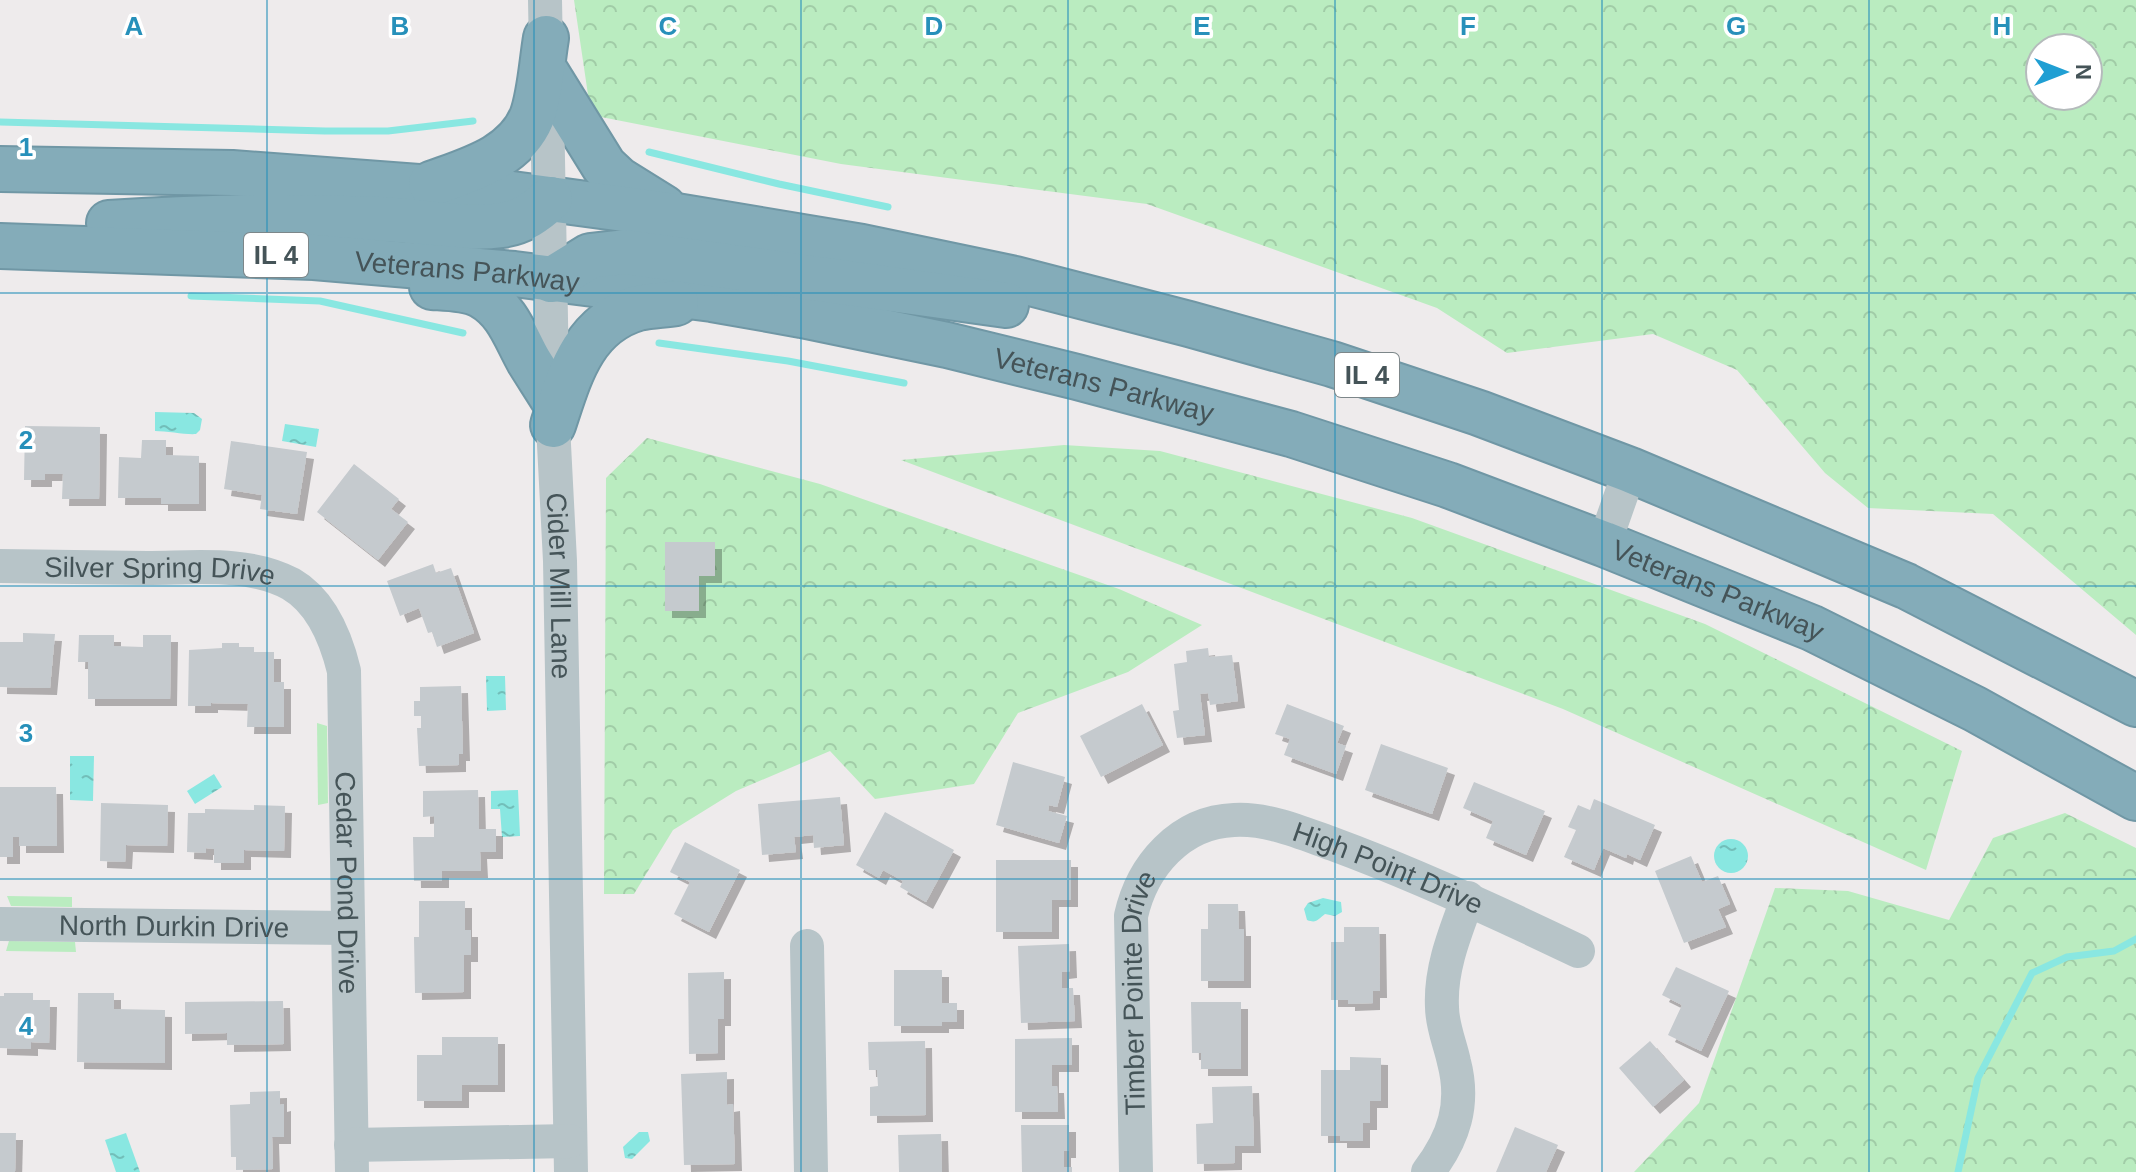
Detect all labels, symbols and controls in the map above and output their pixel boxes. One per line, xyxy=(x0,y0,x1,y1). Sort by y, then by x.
text: A xyxy=(125,11,144,41)
text: B xyxy=(391,11,409,41)
text: C xyxy=(659,11,678,41)
text: D xyxy=(925,11,943,41)
text: E xyxy=(1193,11,1211,41)
text: F xyxy=(1460,11,1476,41)
text: G xyxy=(1726,11,1746,41)
text: H xyxy=(1993,11,2011,41)
north arrow xyxy=(2024,32,2104,112)
text: N xyxy=(2071,64,2096,80)
text: 1 xyxy=(19,132,33,162)
road number: IL 4 xyxy=(244,233,308,277)
street label: Veterans Parkway xyxy=(353,246,581,298)
street label: Veterans Parkway xyxy=(991,342,1217,429)
road number: IL 4 xyxy=(1335,353,1399,397)
text: 2 xyxy=(19,425,33,455)
street label: Cider Mill Lane xyxy=(540,492,577,679)
street label: Veterans Parkway xyxy=(1607,534,1829,647)
street label: Silver Spring Drive xyxy=(44,552,279,592)
text: 3 xyxy=(19,718,33,748)
street label: Cedar Pond Drive xyxy=(330,771,364,994)
street label: High Point Drive xyxy=(1289,816,1488,920)
street label: Timber Pointe Drive xyxy=(1116,865,1162,1116)
street label: North Durkin Drive xyxy=(59,910,289,943)
text: 4 xyxy=(19,1011,34,1041)

